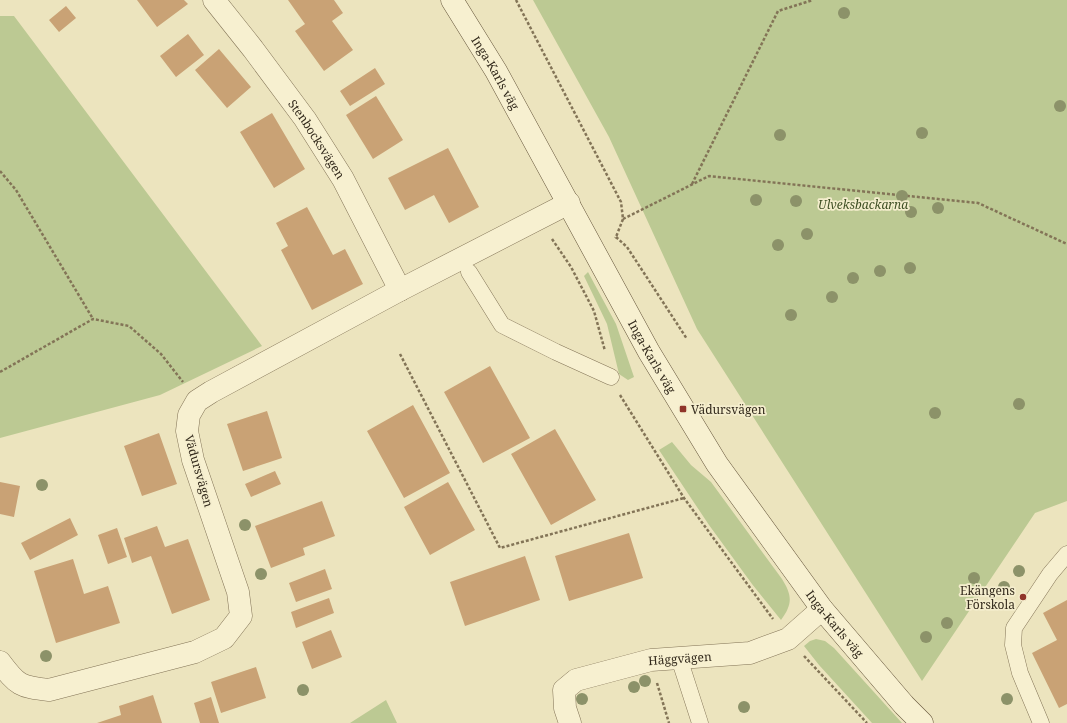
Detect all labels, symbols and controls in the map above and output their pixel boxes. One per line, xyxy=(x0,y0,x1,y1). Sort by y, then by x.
street label: Inga-Karls väg xyxy=(468,33,524,113)
street label: Stenbocksvägen xyxy=(285,96,349,182)
park label: Ulveksbackarna xyxy=(818,196,908,213)
street label: Inga-Karls väg xyxy=(624,317,681,397)
place label: Vädursvägen xyxy=(691,401,766,418)
marker: Vädursvägen xyxy=(678,404,688,414)
street label: Vädursvägen xyxy=(181,433,218,509)
place label: Ekängens Förskola xyxy=(960,582,1015,613)
street label: Inga-Karls väg xyxy=(802,586,868,661)
marker: Ekängens Förskola xyxy=(1018,592,1028,602)
street label: Häggvägen xyxy=(648,647,712,669)

